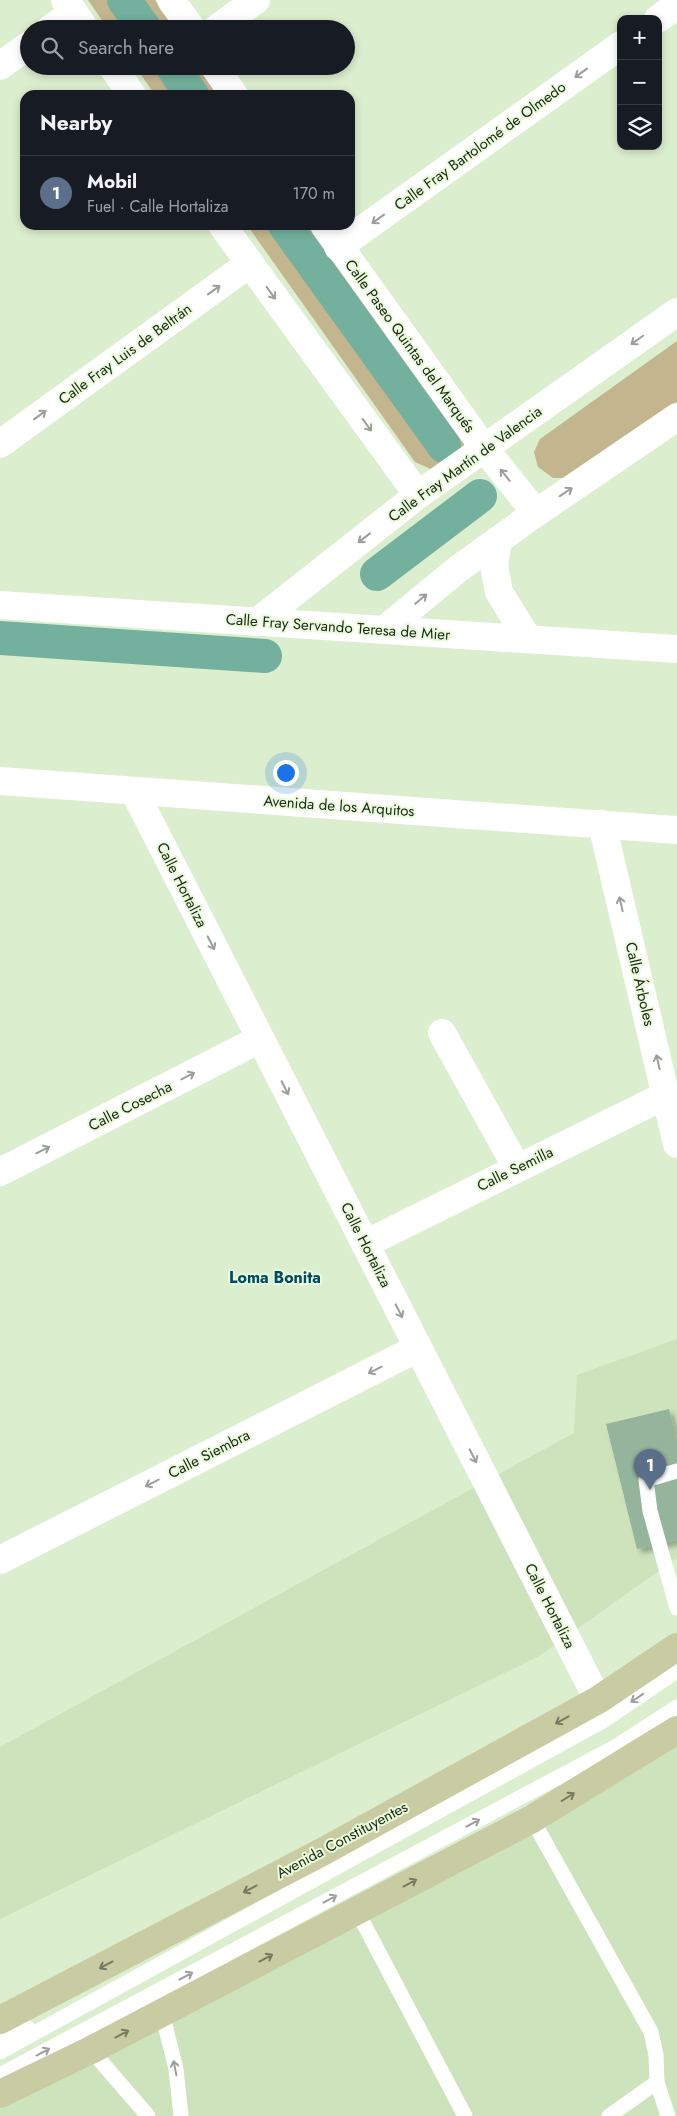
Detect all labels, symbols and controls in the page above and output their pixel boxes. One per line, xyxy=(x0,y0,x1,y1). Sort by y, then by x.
map controls xyxy=(617,15,662,150)
button: + xyxy=(617,15,662,60)
search box xyxy=(20,20,355,75)
icon: search xyxy=(38,34,66,62)
text: Search here xyxy=(78,34,174,61)
button: − xyxy=(617,60,662,105)
one-way arrow xyxy=(574,68,588,78)
street label: Calle Fray Bartolomé de Olmedo xyxy=(390,76,570,216)
button: layers xyxy=(617,105,662,150)
text: Nearby xyxy=(40,108,112,138)
text: Mobil xyxy=(87,168,137,195)
text: 1 xyxy=(52,182,60,205)
text: 170 m xyxy=(293,182,335,205)
text: Fuel · Calle Hortaliza xyxy=(87,195,229,218)
one-way arrow xyxy=(371,214,385,224)
street label: Calle Paseo Quintas del Marqués xyxy=(339,255,481,437)
one-way arrow xyxy=(207,284,220,295)
one-way arrow xyxy=(266,286,276,300)
street label: Calle Fray Luis de Beltrán xyxy=(54,298,196,410)
one-way arrow xyxy=(630,335,644,345)
street label: Calle Fray Martín de Valencia xyxy=(384,401,546,527)
one-way arrow xyxy=(32,410,46,421)
one-way arrow xyxy=(361,418,372,431)
one-way arrow xyxy=(500,469,511,482)
one-way arrow xyxy=(559,487,573,497)
one-way arrow xyxy=(357,533,371,543)
one-way arrow xyxy=(415,593,428,604)
street label: Calle Fray Servando Teresa de Mier xyxy=(225,608,452,646)
your location xyxy=(273,760,299,786)
street label: Avenida de los Arquitos xyxy=(263,790,415,822)
street label: Calle Hortaliza xyxy=(151,839,213,931)
one-way arrow xyxy=(616,897,625,913)
one-way arrow xyxy=(207,936,217,951)
street label: Calle Árboles xyxy=(620,940,660,1028)
one-way arrow xyxy=(653,1055,662,1071)
one-way arrow xyxy=(180,1071,195,1080)
street label: Calle Cosecha xyxy=(84,1076,176,1136)
one-way arrow xyxy=(281,1080,290,1095)
street label: Calle Semilla xyxy=(473,1141,557,1197)
one-way arrow xyxy=(36,1145,51,1155)
street label: Calle Hortaliza xyxy=(335,1199,397,1291)
district label: Loma Bonita xyxy=(229,1266,321,1289)
one-way arrow xyxy=(395,1303,404,1318)
one-way arrow xyxy=(368,1366,383,1375)
street label: Calle Siembra xyxy=(164,1424,254,1484)
one-way arrow xyxy=(468,1448,478,1463)
pin: 1 xyxy=(634,1449,666,1490)
one-way arrow xyxy=(145,1479,160,1488)
street label: Calle Hortaliza xyxy=(519,1560,581,1652)
one-way arrow xyxy=(630,1693,644,1703)
one-way arrow xyxy=(555,1715,570,1725)
one-way arrow xyxy=(561,1791,575,1802)
street label: Avenida Constituyentes xyxy=(272,1796,412,1884)
one-way arrow xyxy=(465,1818,480,1827)
one-way arrow xyxy=(402,1878,417,1887)
one-way arrow xyxy=(242,1884,257,1894)
one-way arrow xyxy=(322,1894,337,1904)
one-way arrow xyxy=(258,1953,273,1962)
one-way arrow xyxy=(98,1960,113,1970)
one-way arrow xyxy=(179,1971,194,1981)
one-way arrow xyxy=(114,2029,129,2038)
one-way arrow xyxy=(35,2047,50,2056)
one-way arrow xyxy=(170,2060,179,2076)

